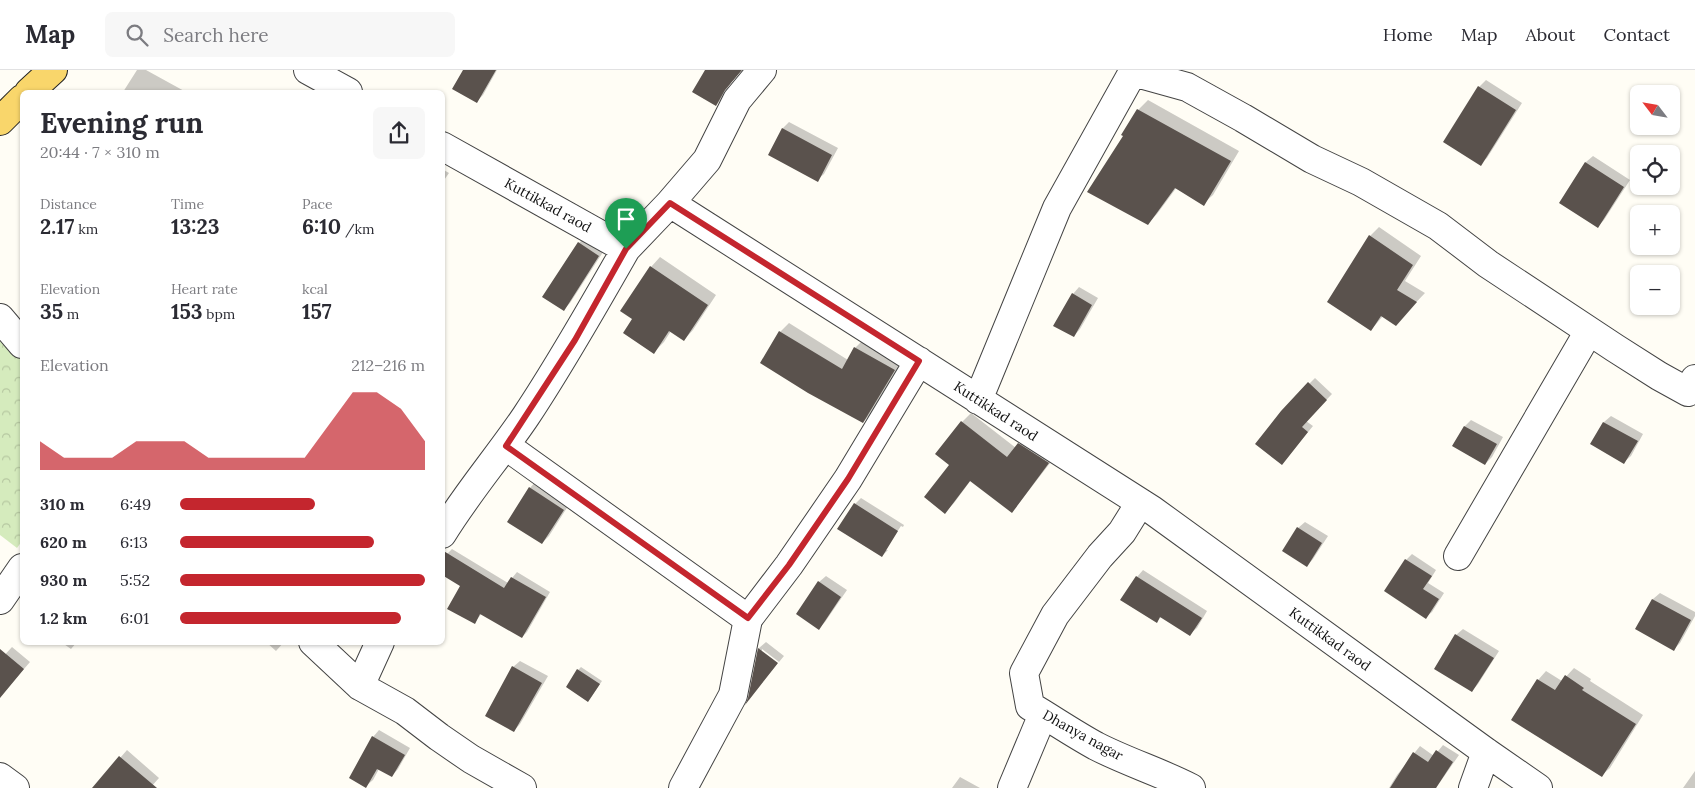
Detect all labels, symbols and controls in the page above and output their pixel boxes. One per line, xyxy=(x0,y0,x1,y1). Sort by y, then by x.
search box xyxy=(105,12,455,57)
text: Map xyxy=(25,19,75,50)
icon: search xyxy=(123,21,151,49)
text: Search here xyxy=(163,23,269,47)
text: Home xyxy=(1383,23,1433,46)
text: Map xyxy=(1461,23,1497,46)
text: About xyxy=(1525,23,1575,46)
text: Contact xyxy=(1603,23,1670,46)
north arrow xyxy=(1630,85,1680,135)
map controls xyxy=(1630,85,1680,315)
text: Evening run xyxy=(40,105,203,141)
button: share xyxy=(373,107,425,159)
text: 20:44 · 7 × 310 m xyxy=(40,142,160,162)
button: locate xyxy=(1630,145,1680,195)
street label: Kuttikkad raod xyxy=(501,174,595,236)
text: Distance xyxy=(40,195,97,213)
text: Time xyxy=(171,195,204,213)
text: Pace xyxy=(302,195,333,213)
pin xyxy=(605,198,647,249)
icon: arrive xyxy=(612,205,640,233)
button: + xyxy=(1630,205,1680,255)
text: 2.17 xyxy=(40,213,74,240)
text: 13:23 xyxy=(171,213,220,240)
text: 6:10 xyxy=(302,213,341,240)
text: km xyxy=(74,220,98,238)
text: /km xyxy=(341,220,375,238)
button: − xyxy=(1630,265,1680,315)
text: Elevation xyxy=(40,280,100,298)
text: Heart rate xyxy=(171,280,238,298)
text: kcal xyxy=(302,280,328,298)
text: 35 xyxy=(40,298,63,325)
text: 153 xyxy=(171,298,203,325)
text: 157 xyxy=(302,298,332,325)
text: m xyxy=(63,305,79,323)
text: bpm xyxy=(203,305,235,323)
text: Elevation xyxy=(40,355,109,375)
text: 212–216 m xyxy=(351,355,425,375)
street label: Kuttikkad raod xyxy=(951,377,1041,445)
text: 310 m xyxy=(40,494,85,514)
text: 6:49 xyxy=(120,494,151,514)
text: 620 m xyxy=(40,532,87,552)
text: 6:13 xyxy=(120,532,148,552)
text: 930 m xyxy=(40,570,87,590)
text: 5:52 xyxy=(120,570,150,590)
street label: Kuttikkad raod xyxy=(1286,603,1374,675)
text: 1.2 km xyxy=(40,608,87,628)
text: 6:01 xyxy=(120,608,149,628)
street label: Dhanya nagar xyxy=(1040,705,1126,765)

